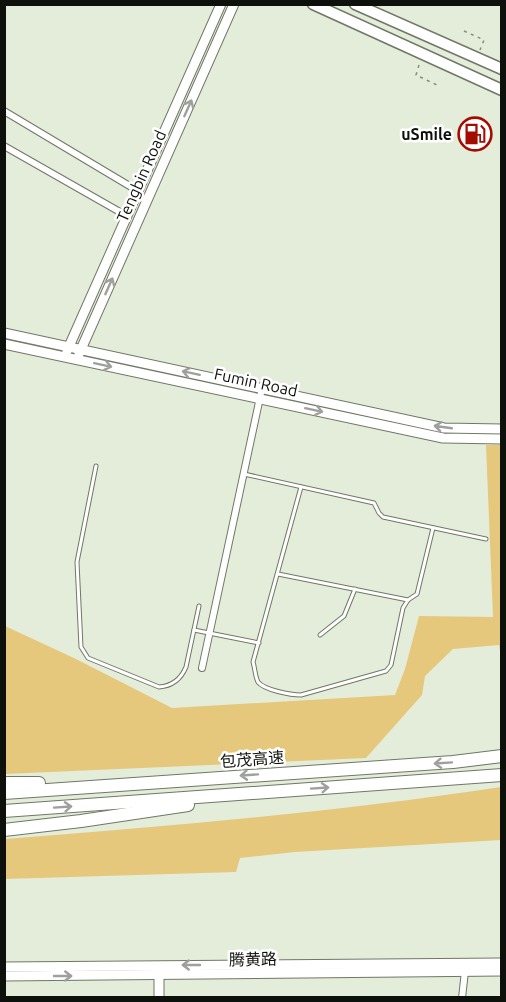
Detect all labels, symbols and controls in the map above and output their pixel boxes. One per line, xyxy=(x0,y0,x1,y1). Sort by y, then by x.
one-way arrow xyxy=(183,99,194,118)
fuel station icon: uSmile xyxy=(457,116,493,152)
place label: uSmile xyxy=(401,125,452,143)
street label: Tengbin Road xyxy=(113,127,169,225)
one-way arrow xyxy=(103,278,115,296)
one-way arrow xyxy=(93,359,112,371)
street label: Fumin Road xyxy=(213,364,299,400)
one-way arrow xyxy=(182,367,201,378)
one-way arrow xyxy=(304,405,323,416)
one-way arrow xyxy=(434,421,454,432)
street label: 包茂高速 xyxy=(219,748,285,770)
one-way arrow xyxy=(434,758,454,769)
one-way arrow xyxy=(239,770,259,781)
one-way arrow xyxy=(310,783,330,794)
one-way arrow xyxy=(52,801,72,812)
street label: 腾黄路 xyxy=(229,950,277,968)
one-way arrow xyxy=(182,959,202,971)
one-way arrow xyxy=(52,970,72,982)

